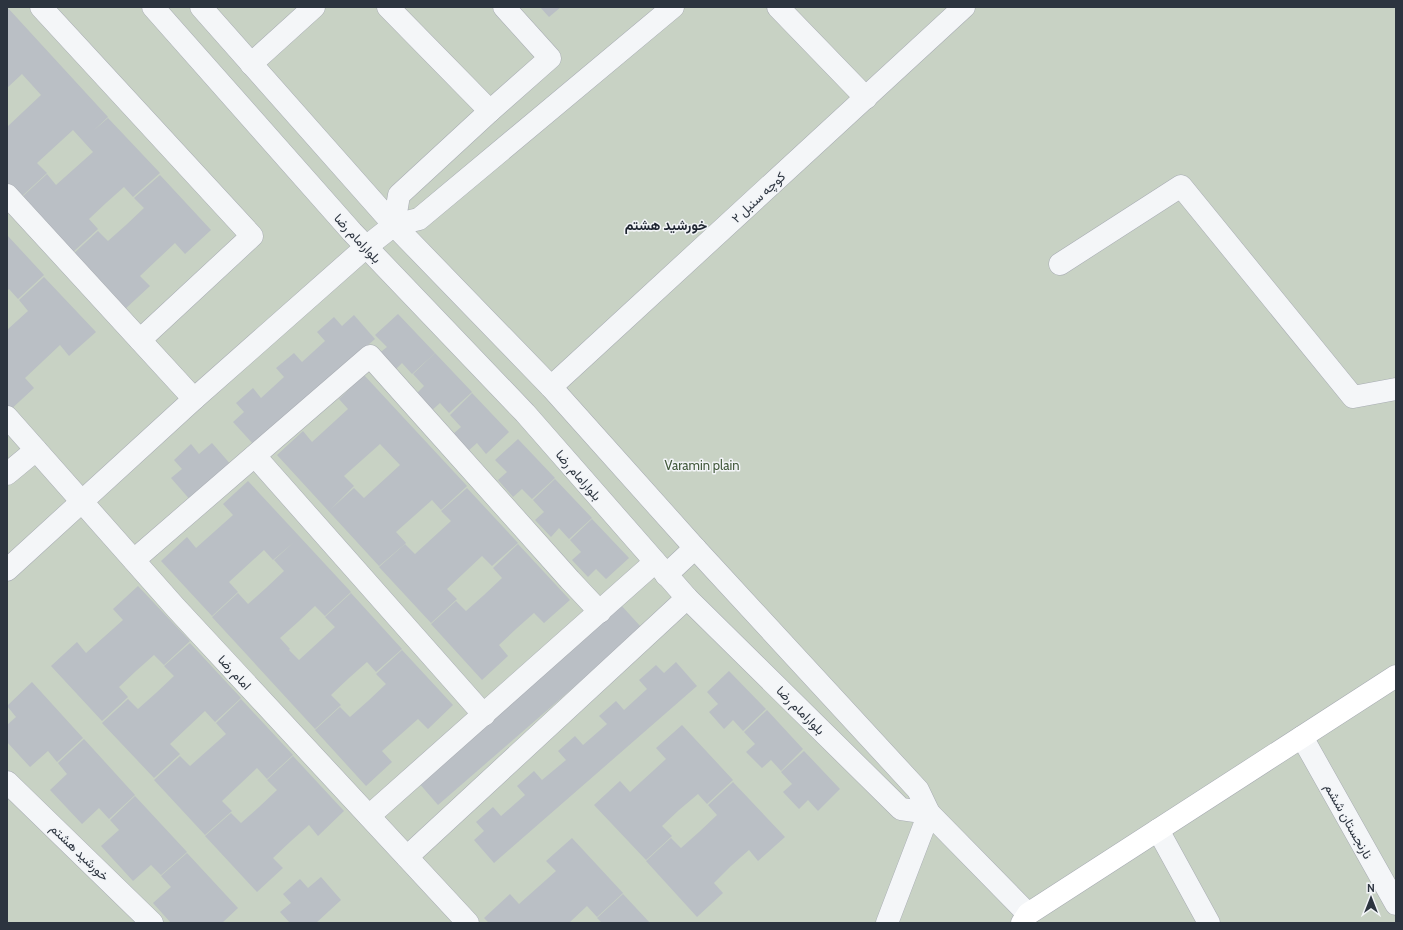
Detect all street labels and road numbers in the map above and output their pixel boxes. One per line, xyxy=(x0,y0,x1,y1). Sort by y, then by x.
street label: کوچه سنبل ۲ xyxy=(728,168,790,227)
street label: بلوارامام رضا xyxy=(330,210,385,267)
street label: بلوارامام رضا xyxy=(552,446,605,504)
street label: امام رضا xyxy=(214,651,255,693)
street label: بلوارامام رضا xyxy=(773,682,829,738)
street label: نارنجستان ششم xyxy=(1321,780,1376,862)
street label: خورشید هشتم xyxy=(47,820,113,885)

